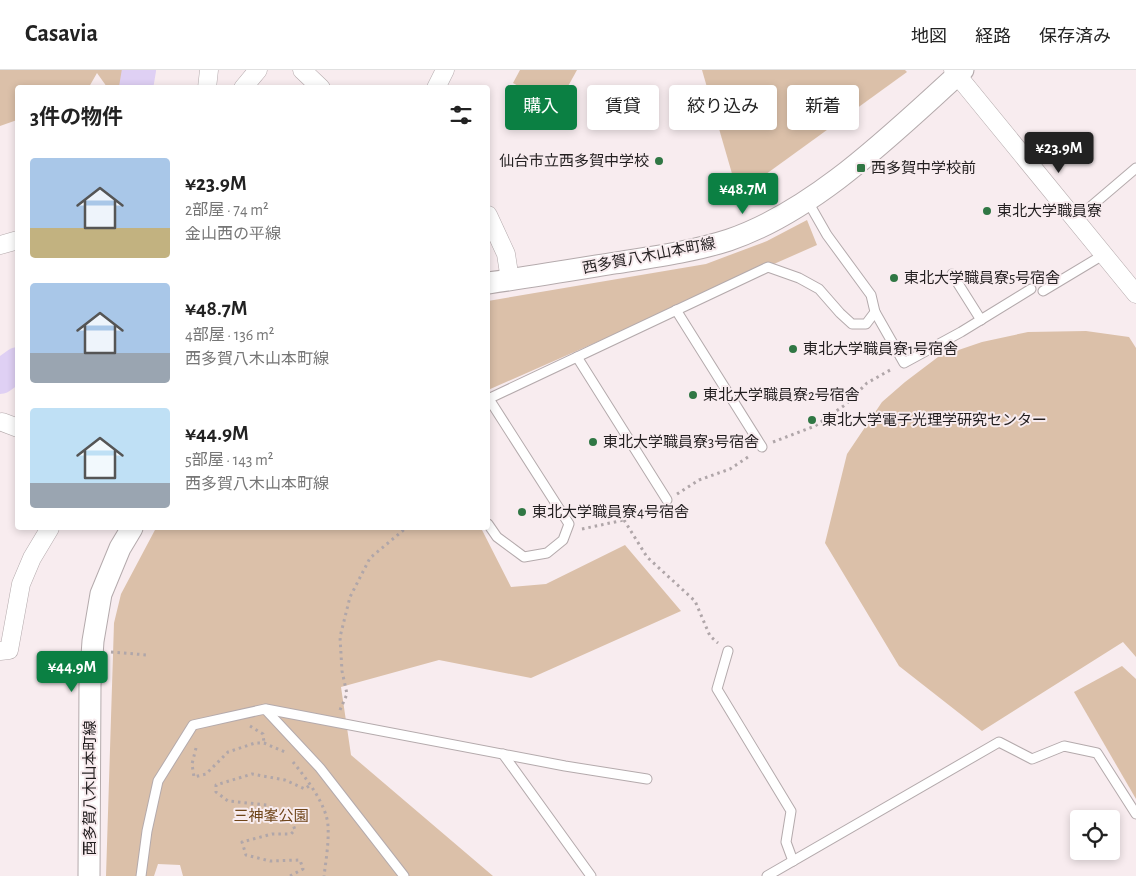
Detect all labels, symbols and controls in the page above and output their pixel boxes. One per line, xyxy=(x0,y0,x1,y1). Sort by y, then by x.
text: Casavia xyxy=(25,22,98,46)
text: 地図 xyxy=(911,28,947,46)
text: 経路 xyxy=(975,28,1011,46)
text: 保存済み xyxy=(1039,28,1111,46)
chip: 購入 xyxy=(505,85,577,130)
chip: 賃貸 xyxy=(587,85,659,130)
chip: 絞り込み xyxy=(669,85,777,130)
chip: 新着 xyxy=(787,85,859,130)
icon: filters xyxy=(447,101,475,129)
text: 3件の物件 xyxy=(30,107,123,128)
pin: ¥23.9M xyxy=(1018,132,1100,174)
text: ¥23.9M xyxy=(1036,140,1083,156)
place label: 仙台市立西多賀中学校 xyxy=(499,153,649,169)
marker: 仙台市立西多賀中学校 xyxy=(653,155,665,167)
place label: 西多賀中学校前 xyxy=(871,160,976,176)
marker: 西多賀中学校前 xyxy=(855,162,867,174)
pin: ¥48.7M xyxy=(702,172,784,215)
text: ¥23.9M xyxy=(185,173,247,194)
icon: home xyxy=(70,178,130,238)
text: ¥48.7M xyxy=(719,181,767,197)
text: 2部屋 · 74 m² xyxy=(185,202,269,218)
place label: 東北大学職員寮 xyxy=(997,202,1102,219)
marker: 東北大学職員寮 xyxy=(981,205,993,217)
text: 金山西の平線 xyxy=(185,226,281,242)
street label: 西多賀八木山本町線 xyxy=(581,235,717,276)
place label: 東北大学職員寮5号宿舎 xyxy=(904,269,1060,286)
marker: 東北大学職員寮5号宿舎 xyxy=(888,272,900,284)
text: ¥48.7M xyxy=(185,298,248,319)
icon: home xyxy=(70,303,130,363)
text: 4部屋 · 136 m² xyxy=(185,327,274,343)
place label: 東北大学職員寮1号宿舎 xyxy=(803,340,958,357)
marker: 東北大学職員寮1号宿舎 xyxy=(787,343,799,355)
text: 西多賀八木山本町線 xyxy=(185,351,329,367)
place label: 東北大学職員寮2号宿舎 xyxy=(703,386,860,403)
marker: 東北大学職員寮2号宿舎 xyxy=(687,389,699,401)
place label: 東北大学電子光理学研究センター xyxy=(822,411,1047,428)
marker: 東北大学電子光理学研究センター xyxy=(806,414,818,426)
text: ¥44.9M xyxy=(185,423,249,444)
icon: home xyxy=(70,428,130,488)
place label: 東北大学職員寮3号宿舎 xyxy=(603,433,759,450)
marker: 東北大学職員寮3号宿舎 xyxy=(587,436,599,448)
text: 5部屋 · 143 m² xyxy=(185,452,273,468)
text: 西多賀八木山本町線 xyxy=(185,476,329,492)
place label: 東北大学職員寮4号宿舎 xyxy=(532,503,689,520)
marker: 東北大学職員寮4号宿舎 xyxy=(516,506,528,518)
pin: ¥44.9M xyxy=(31,650,113,693)
text: ¥44.9M xyxy=(48,659,96,675)
street label: 西多賀八木山本町線 xyxy=(82,720,98,856)
park label: 三神峯公園 xyxy=(233,808,309,824)
map controls xyxy=(1070,810,1120,860)
button: locate xyxy=(1070,810,1120,860)

